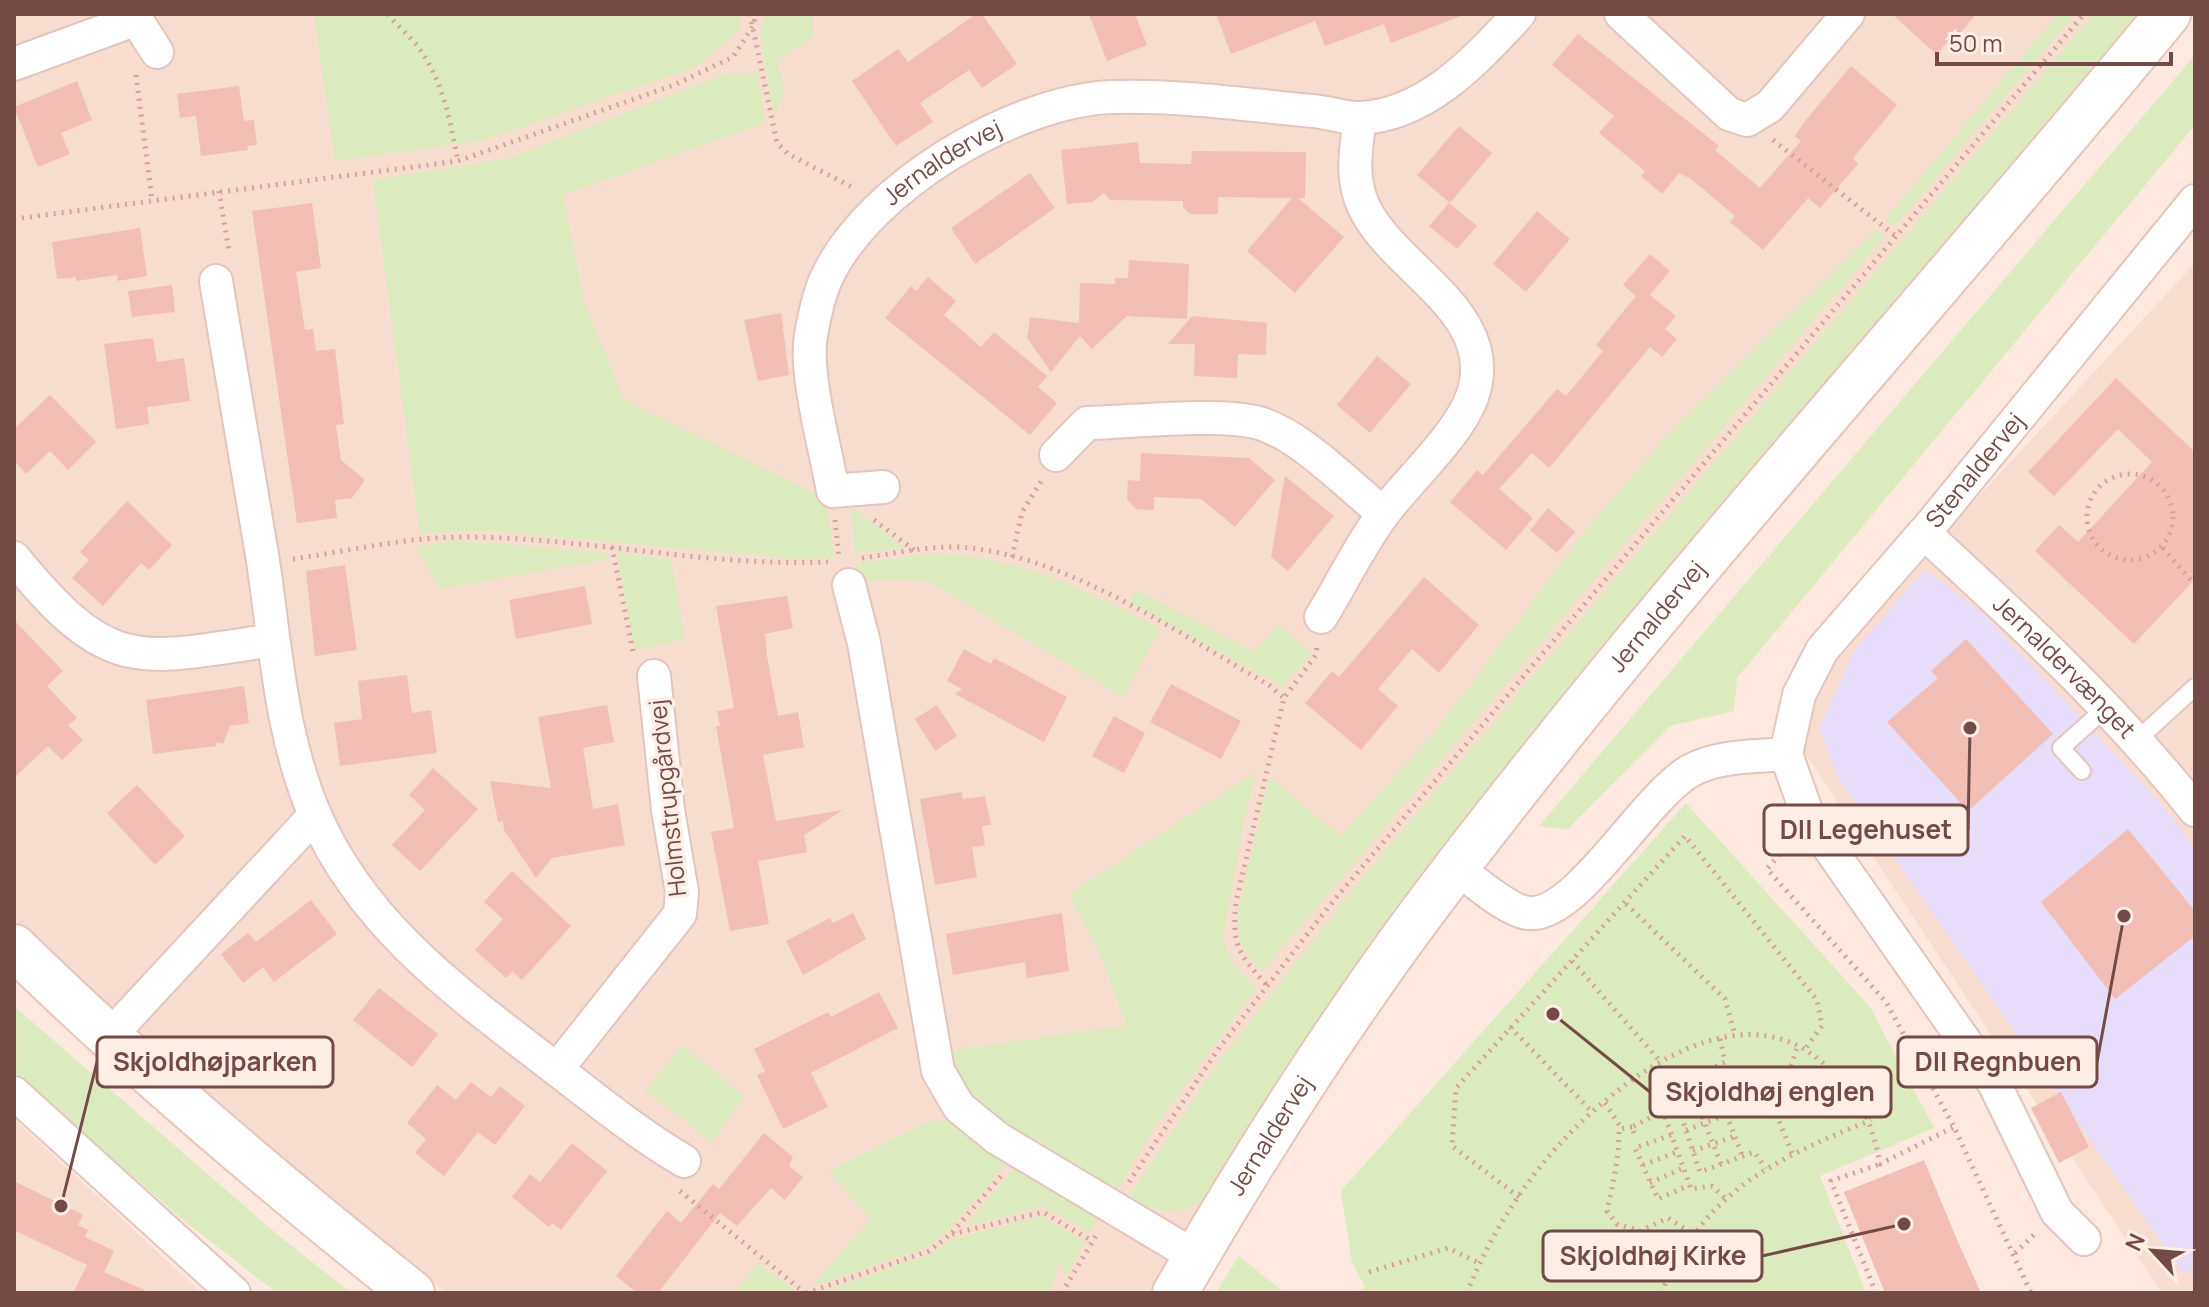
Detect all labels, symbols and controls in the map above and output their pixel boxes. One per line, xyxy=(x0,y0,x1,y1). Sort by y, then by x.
scale bar xyxy=(1937,16,2171,66)
text: 50 m xyxy=(1949,26,2003,59)
street label: Jernaldervej xyxy=(875,111,1006,212)
street label: Stenaldervej xyxy=(1917,405,2031,534)
street label: Jernaldervej xyxy=(1600,553,1712,678)
street label: Jernaldervænget xyxy=(1986,587,2144,745)
street label: Holmstrupgårdvej xyxy=(640,698,693,898)
callout: DII Legehuset xyxy=(1764,805,1968,855)
text: DII Legehuset xyxy=(1780,811,1952,847)
callout: Skjoldhøjparken xyxy=(97,1037,333,1087)
callout: DII Regnbuen xyxy=(1898,1037,2097,1087)
text: Skjoldhøjparken xyxy=(113,1043,317,1079)
text: DII Regnbuen xyxy=(1915,1043,2081,1079)
callout: Skjoldhøj englen xyxy=(1650,1067,1891,1117)
street label: Jernaldervej xyxy=(1219,1068,1319,1201)
text: Skjoldhøj englen xyxy=(1665,1073,1875,1109)
north arrow xyxy=(2113,1211,2193,1291)
text: N xyxy=(2118,1229,2152,1256)
callout: Skjoldhøj Kirke xyxy=(1543,1231,1762,1281)
text: Skjoldhøj Kirke xyxy=(1560,1237,1746,1273)

